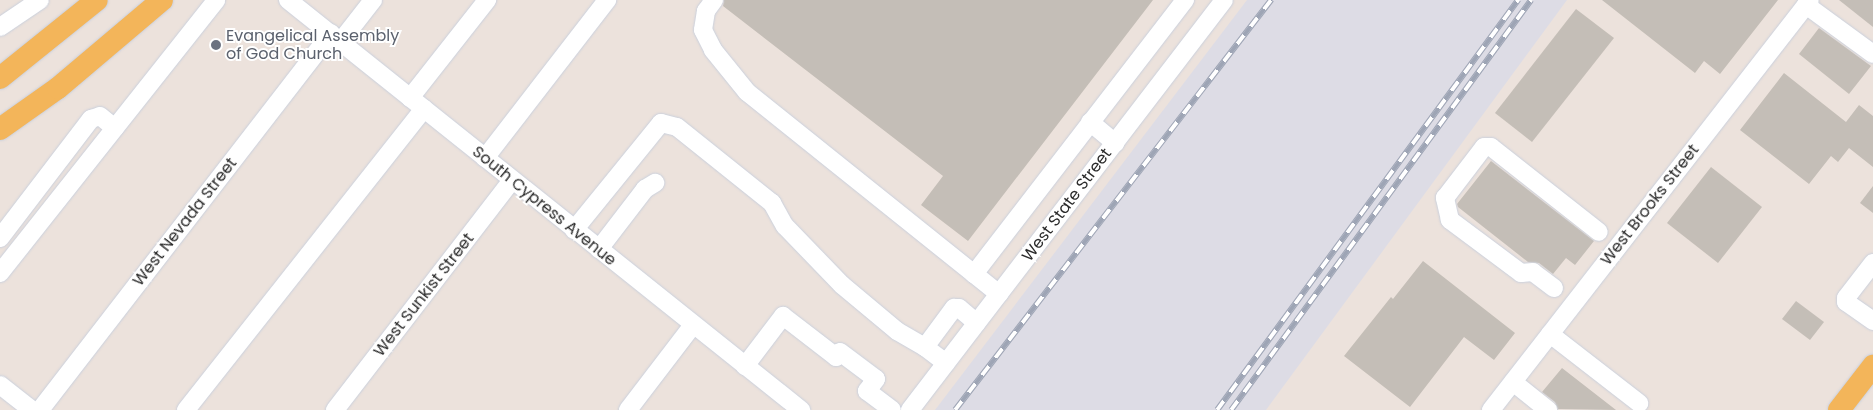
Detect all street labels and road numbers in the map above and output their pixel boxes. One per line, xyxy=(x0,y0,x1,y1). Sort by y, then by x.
street label: West Brooks Street xyxy=(1597,141,1703,269)
street label: South Cypress Avenue xyxy=(468,142,620,270)
street label: West State Street xyxy=(1018,145,1116,265)
street label: West Nevada Street xyxy=(129,154,241,290)
street label: West Sunkist Street xyxy=(370,229,478,361)

